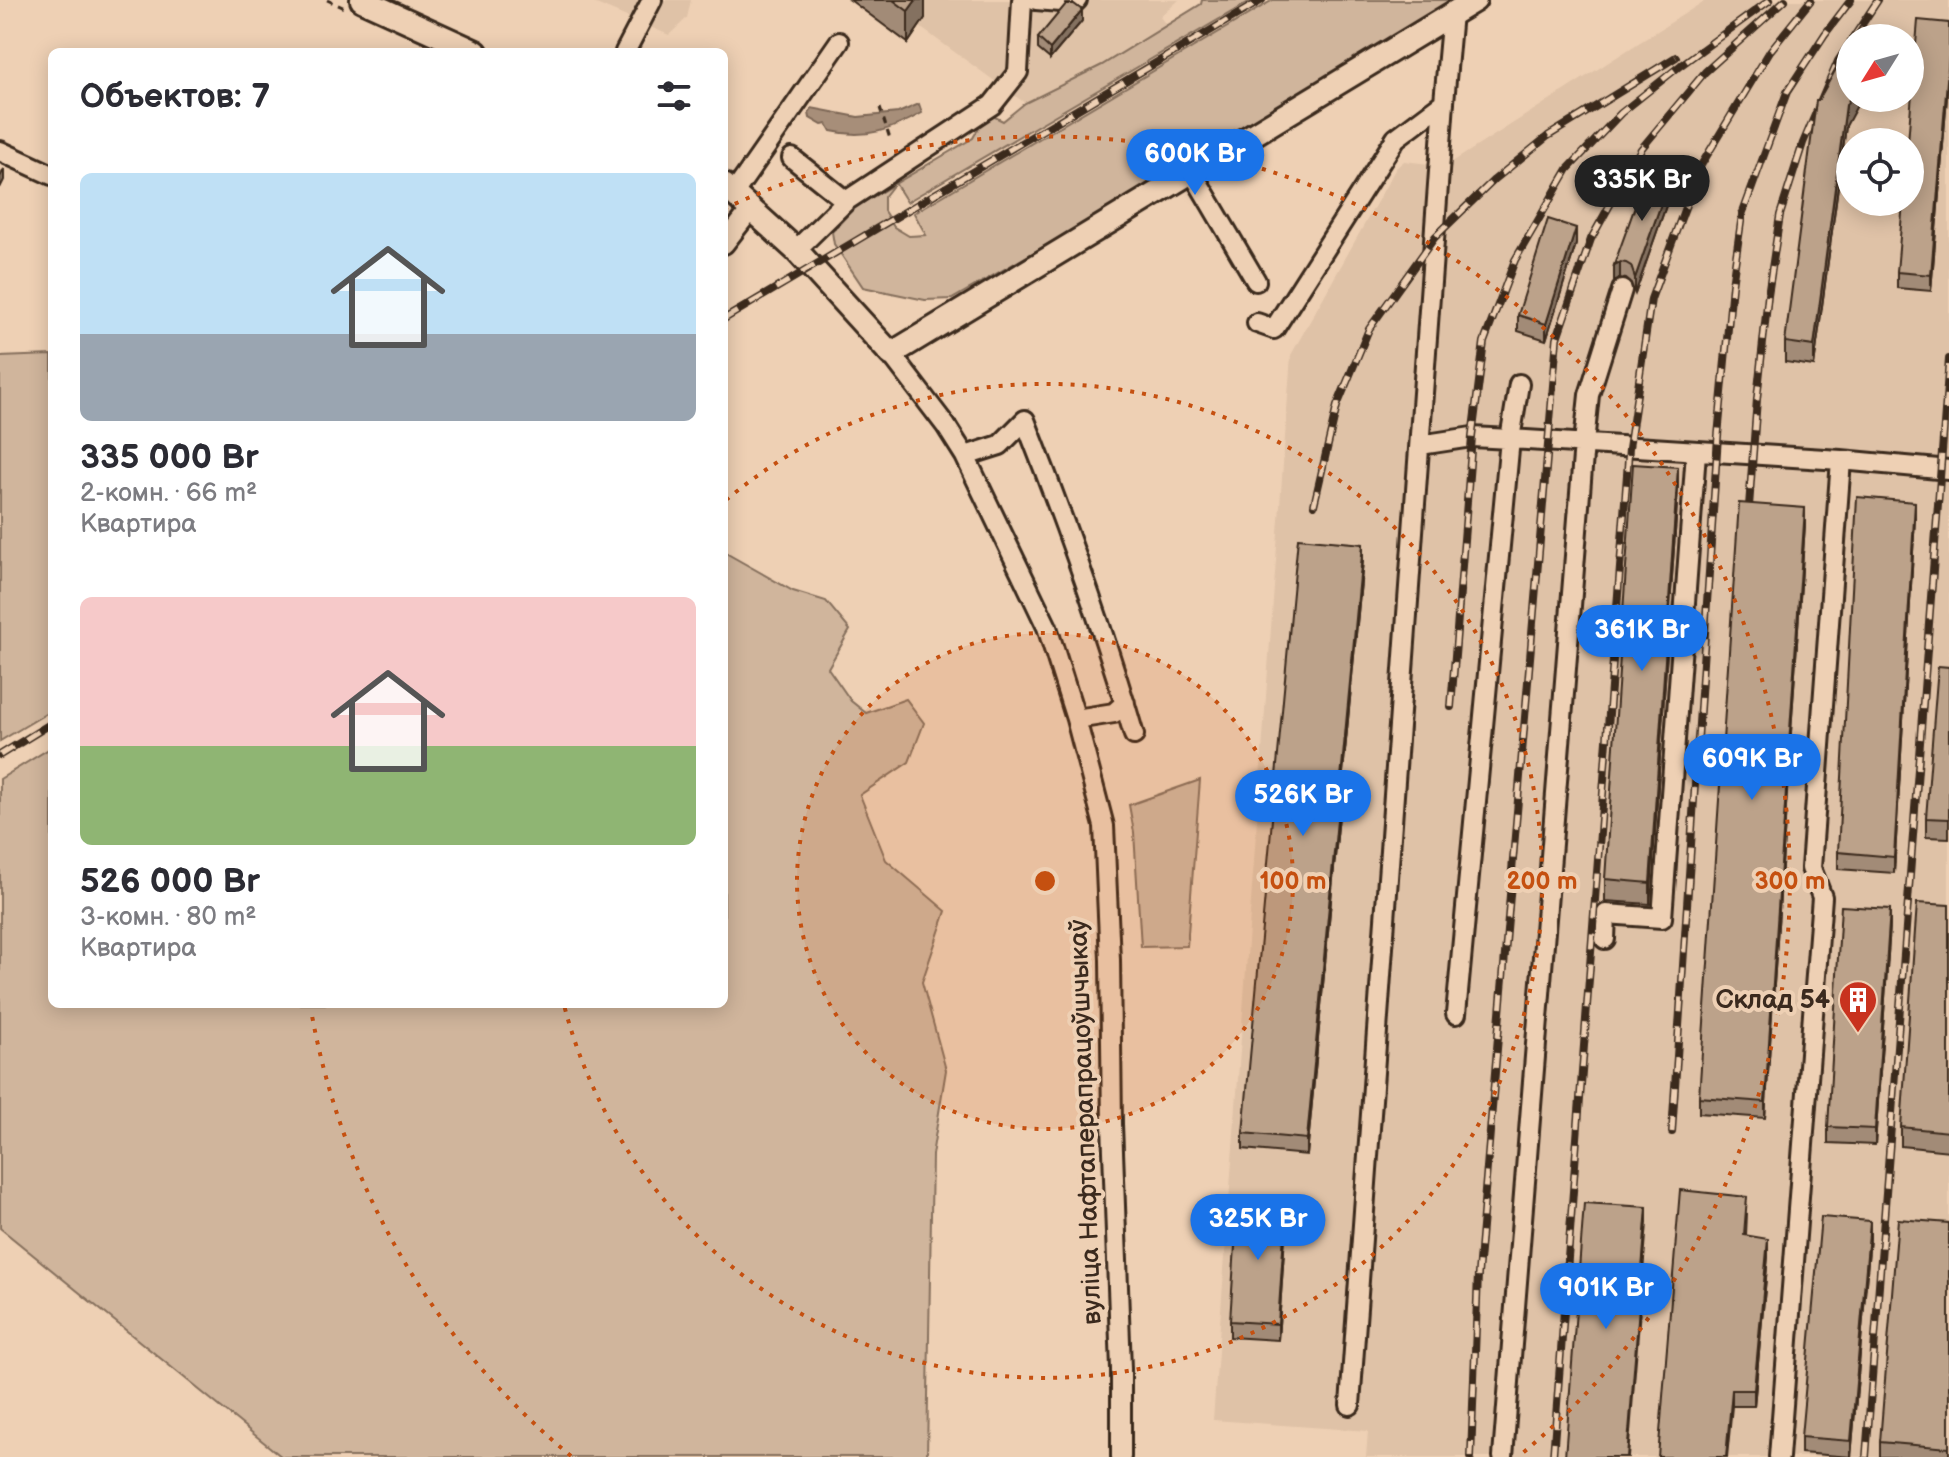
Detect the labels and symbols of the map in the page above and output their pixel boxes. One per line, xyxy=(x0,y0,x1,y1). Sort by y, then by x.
north arrow xyxy=(1836,24,1924,112)
pin: 600K Br xyxy=(1121,129,1269,197)
pin: 335K Br xyxy=(1568,155,1716,223)
pin: 361K Br xyxy=(1568,605,1716,673)
pin: 609K Br xyxy=(1678,734,1826,802)
pin: 526K Br xyxy=(1229,770,1377,838)
centre of rings xyxy=(1031,867,1059,895)
text: 100 m xyxy=(1260,867,1326,896)
text: 200 m xyxy=(1507,867,1577,896)
text: 300 m xyxy=(1755,867,1825,896)
street label: вуліца Нафтаперапрацоўшчыкаў xyxy=(1063,919,1109,1325)
building icon: Склад 54 xyxy=(1837,979,1879,1034)
place label: Склад 54 xyxy=(1715,985,1830,1016)
pin: 325K Br xyxy=(1184,1194,1332,1262)
pin: 901K Br xyxy=(1532,1263,1680,1331)

